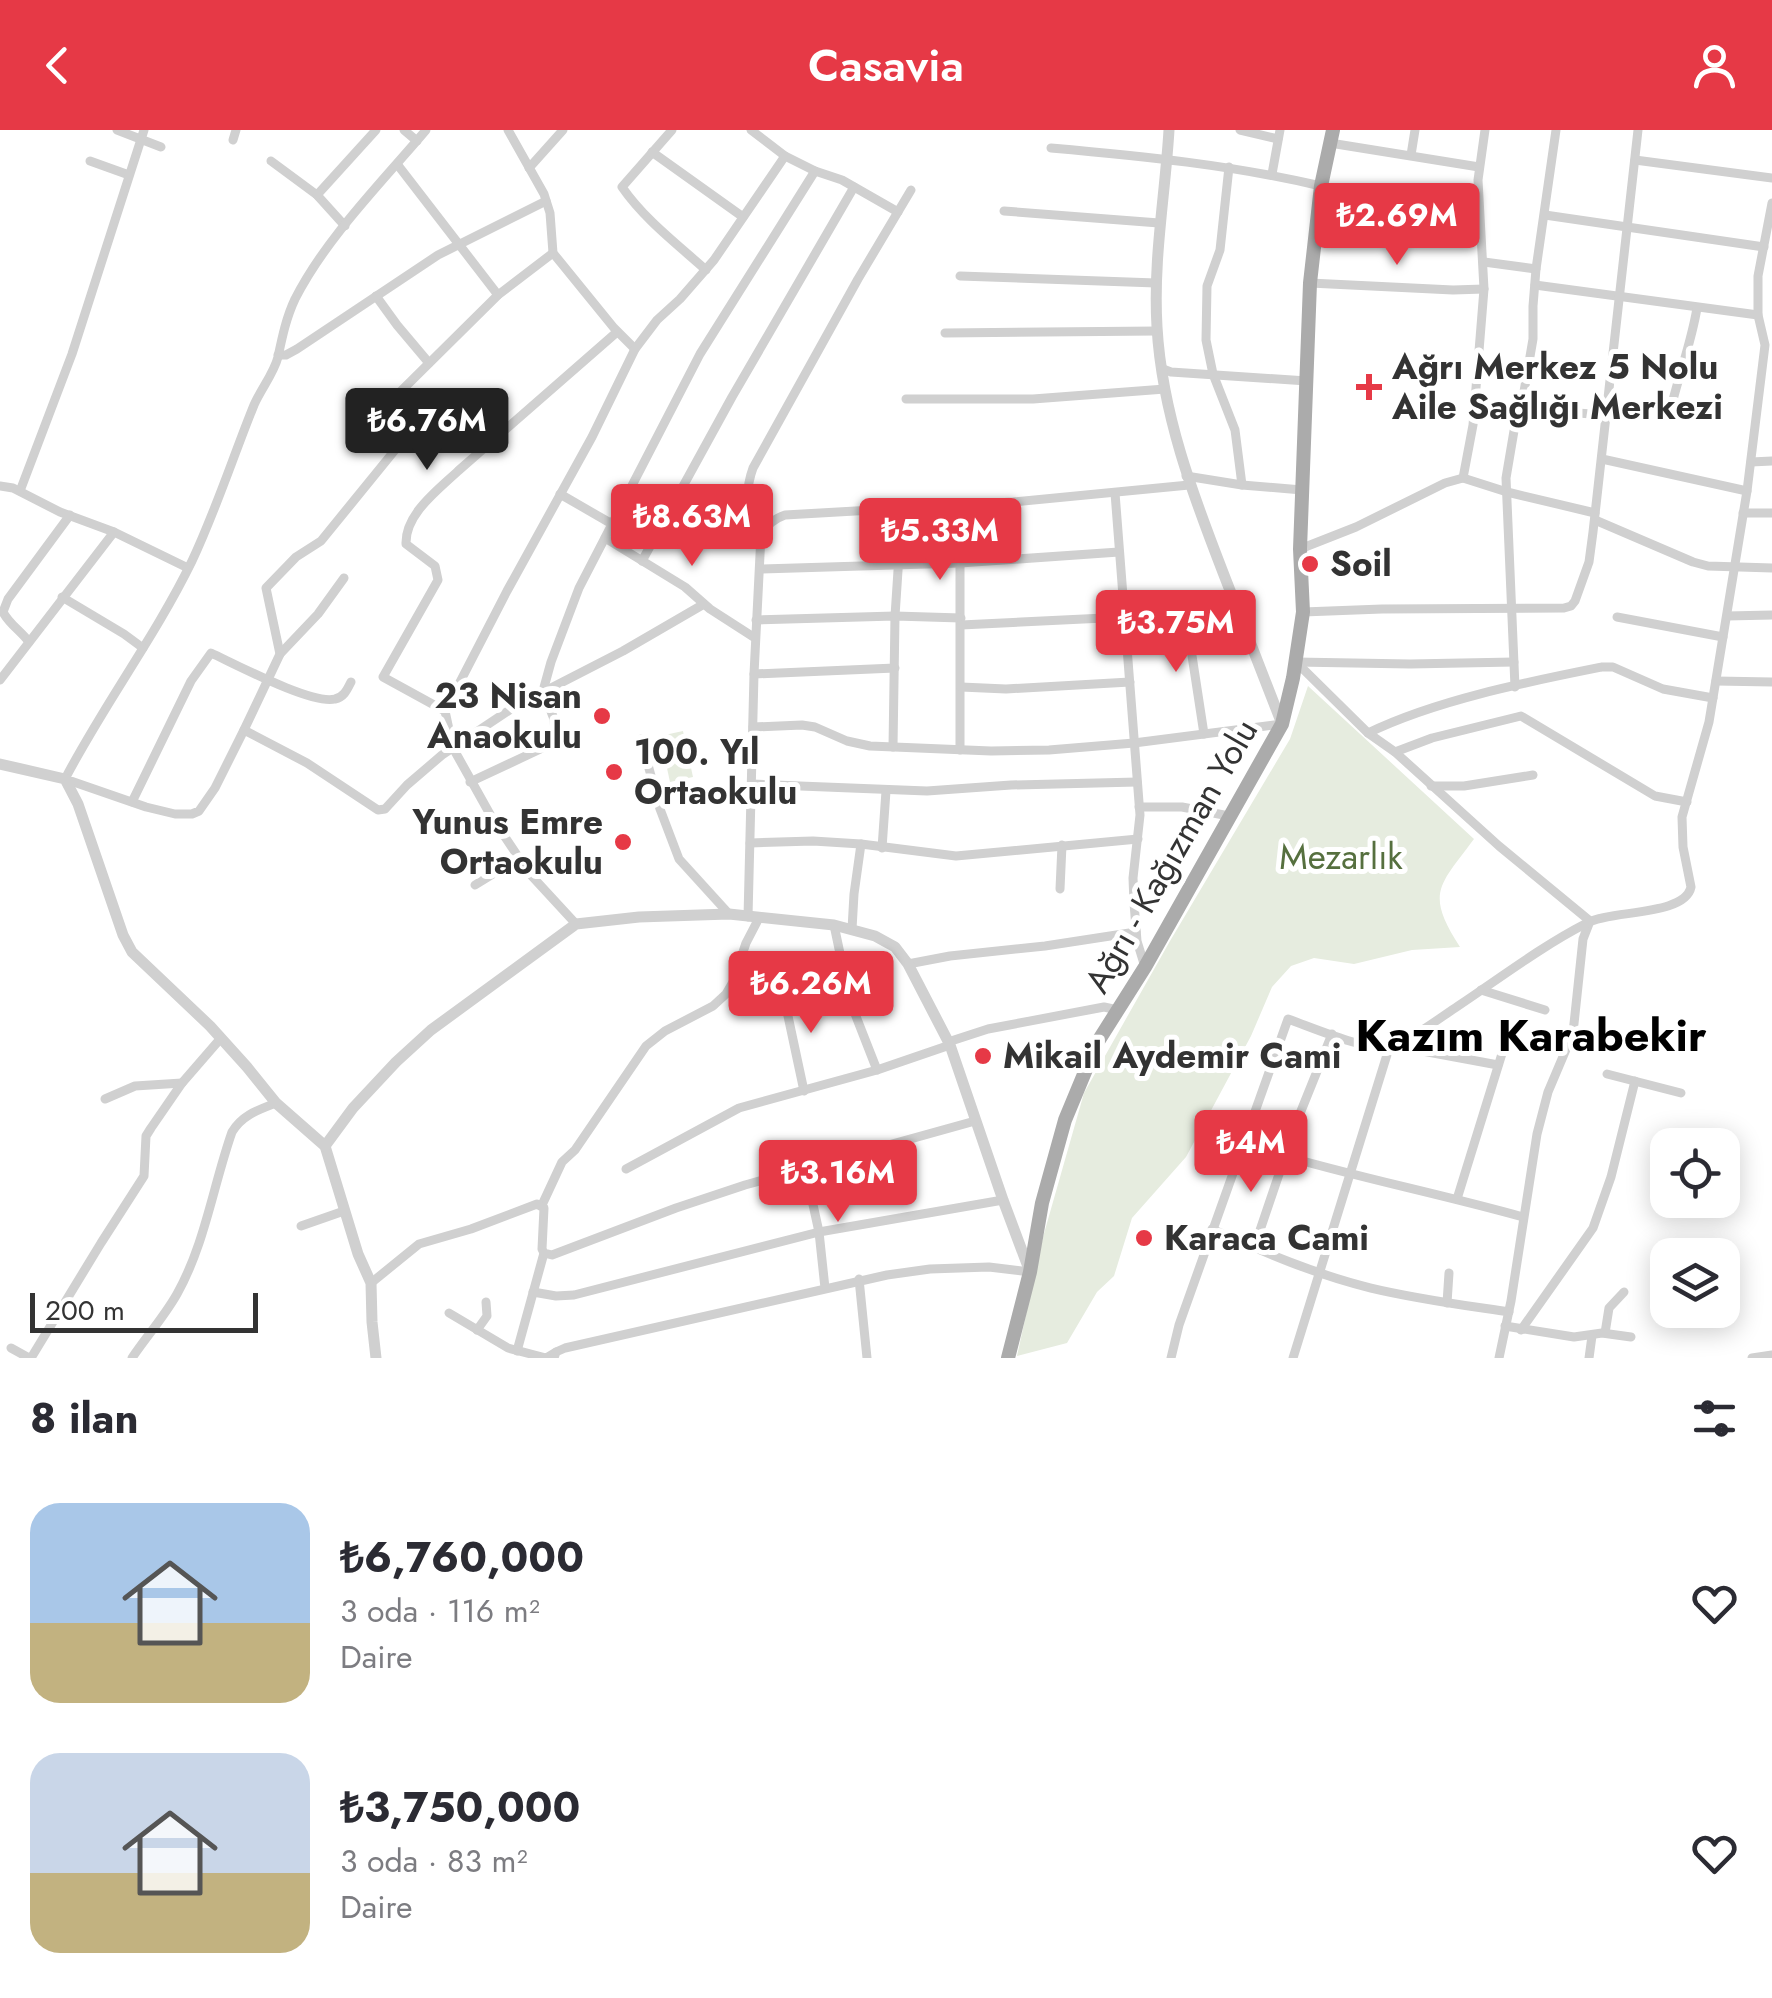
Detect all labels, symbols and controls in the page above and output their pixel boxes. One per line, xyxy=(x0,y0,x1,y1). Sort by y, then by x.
text: Casavia xyxy=(808,33,964,98)
icon: back xyxy=(30,38,85,93)
icon: person xyxy=(1687,38,1742,93)
pin: ₺2.69M xyxy=(1316,183,1478,268)
text: ₺2.69M xyxy=(1337,192,1457,238)
place label: Ağrı Merkez 5 Nolu Aile Sağlığı Merkezi xyxy=(1391,342,1723,432)
marker: Ağrı Merkez 5 Nolu Aile Sağlığı Merkezi xyxy=(1356,374,1382,400)
pin: ₺6.76M xyxy=(346,388,508,473)
text: ₺6.76M xyxy=(367,397,487,443)
pin: ₺8.63M xyxy=(611,484,773,569)
text: ₺8.63M xyxy=(633,493,751,539)
pin: ₺5.33M xyxy=(859,498,1021,583)
text: ₺5.33M xyxy=(881,507,999,553)
place label: Soil xyxy=(1330,539,1392,589)
marker: Soil xyxy=(1299,553,1321,575)
pin: ₺3.75M xyxy=(1095,590,1257,675)
text: ₺3.75M xyxy=(1118,599,1234,645)
place label: 23 Nisan Anaokulu xyxy=(426,671,582,761)
marker: 23 Nisan Anaokulu xyxy=(591,705,613,727)
street label: Ağrı - Kağızman Yolu xyxy=(1072,710,1270,1002)
place label: 100. Yıl Ortaokulu xyxy=(634,727,797,817)
marker: 100. Yıl Ortaokulu xyxy=(603,761,625,783)
place label: Yunus Emre Ortaokulu xyxy=(411,797,603,887)
marker: Yunus Emre Ortaokulu xyxy=(612,831,634,853)
park label: Mezarlık xyxy=(1279,832,1403,882)
pin: ₺6.26M xyxy=(730,951,892,1036)
text: ₺6.26M xyxy=(751,960,871,1006)
district label: Kazım Karabekir xyxy=(1356,1003,1707,1068)
place label: Mikail Aydemir Cami xyxy=(1003,1031,1341,1081)
marker: Mikail Aydemir Cami xyxy=(972,1045,994,1067)
pin: ₺4M xyxy=(1203,1110,1299,1195)
text: ₺4M xyxy=(1216,1119,1286,1165)
map controls xyxy=(1650,1128,1740,1328)
button: locate xyxy=(1650,1128,1740,1218)
pin: ₺3.16M xyxy=(757,1140,919,1225)
text: ₺3.16M xyxy=(781,1149,895,1195)
place label: Karaca Cami xyxy=(1164,1213,1369,1263)
marker: Karaca Cami xyxy=(1133,1227,1155,1249)
button: layers xyxy=(1650,1238,1740,1328)
scale bar xyxy=(30,1288,258,1332)
text: 200 m xyxy=(45,1290,125,1331)
text: 8 ilan xyxy=(30,1388,139,1449)
icon: filters xyxy=(1687,1391,1742,1446)
text: ₺6,760,000 xyxy=(340,1527,584,1588)
icon: home xyxy=(110,1543,230,1663)
icon: heart xyxy=(1687,1576,1742,1631)
text: 3 oda · 116 m² xyxy=(340,1588,540,1634)
text: Daire xyxy=(340,1634,412,1680)
text: ₺3,750,000 xyxy=(340,1777,580,1838)
icon: home xyxy=(110,1793,230,1913)
icon: heart xyxy=(1687,1826,1742,1881)
text: 3 oda · 83 m² xyxy=(340,1838,528,1884)
text: Daire xyxy=(340,1884,412,1930)

